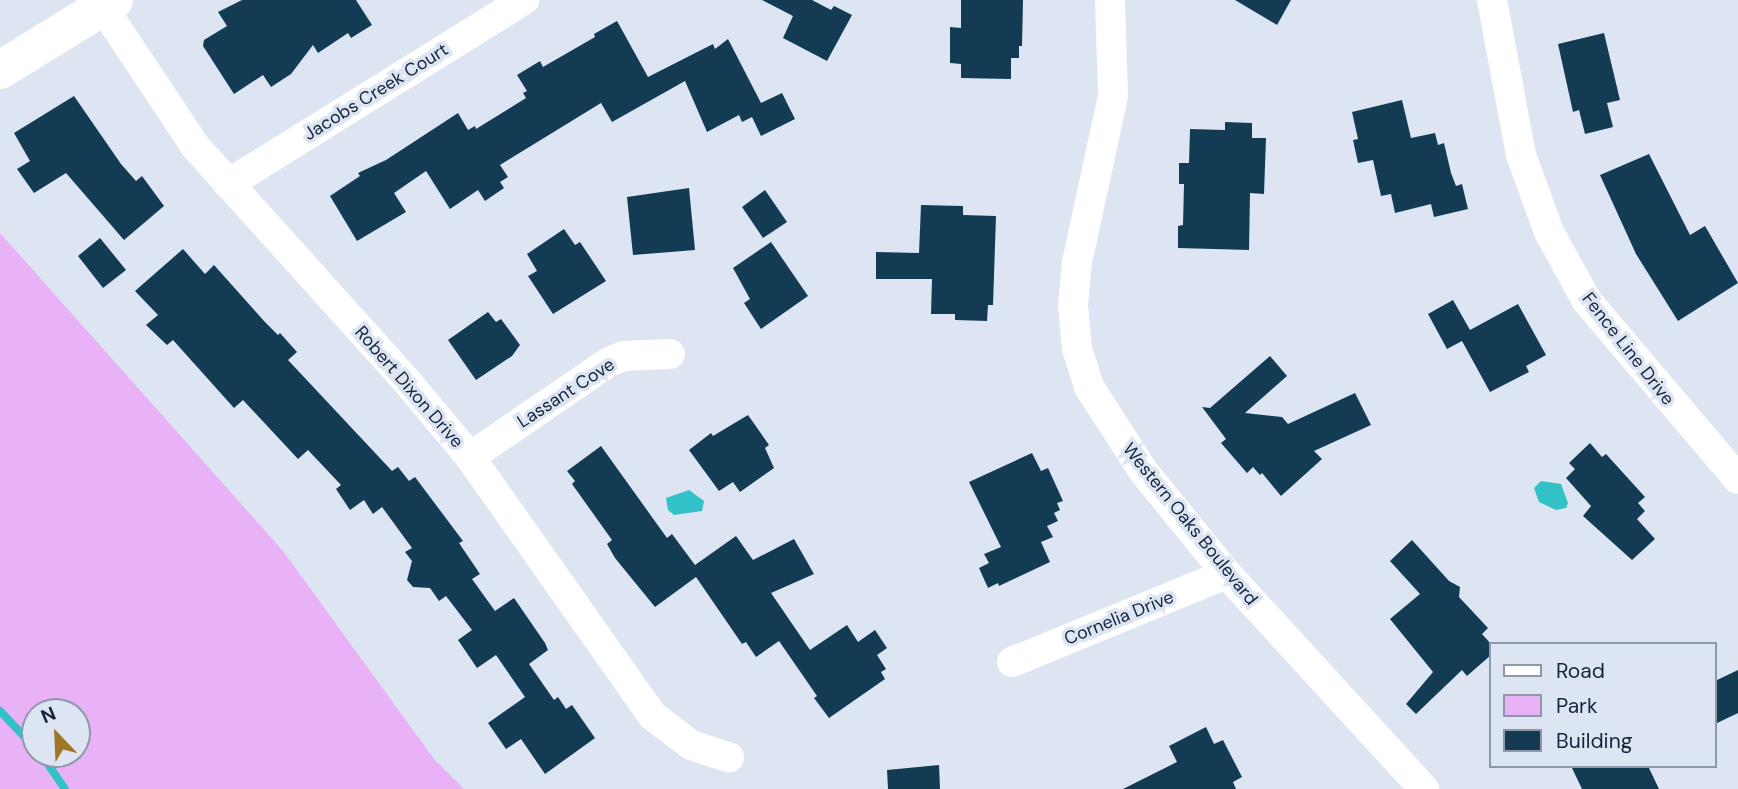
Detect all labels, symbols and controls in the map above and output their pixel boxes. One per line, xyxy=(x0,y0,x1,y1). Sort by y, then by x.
street label: Jacobs Creek Court xyxy=(300,39,452,145)
street label: Fence Line Drive xyxy=(1577,288,1679,410)
street label: Robert Dixon Drive xyxy=(350,322,468,452)
street label: Lassant Cove xyxy=(513,354,619,432)
street label: Western Oaks Boulevard xyxy=(1118,439,1262,609)
street label: Cornelia Drive xyxy=(1061,586,1177,650)
legend xyxy=(1490,642,1717,768)
text: Road xyxy=(1556,657,1605,685)
text: Park xyxy=(1556,692,1597,720)
north arrow xyxy=(21,698,91,768)
text: N xyxy=(37,701,60,729)
text: Building xyxy=(1556,727,1632,755)

